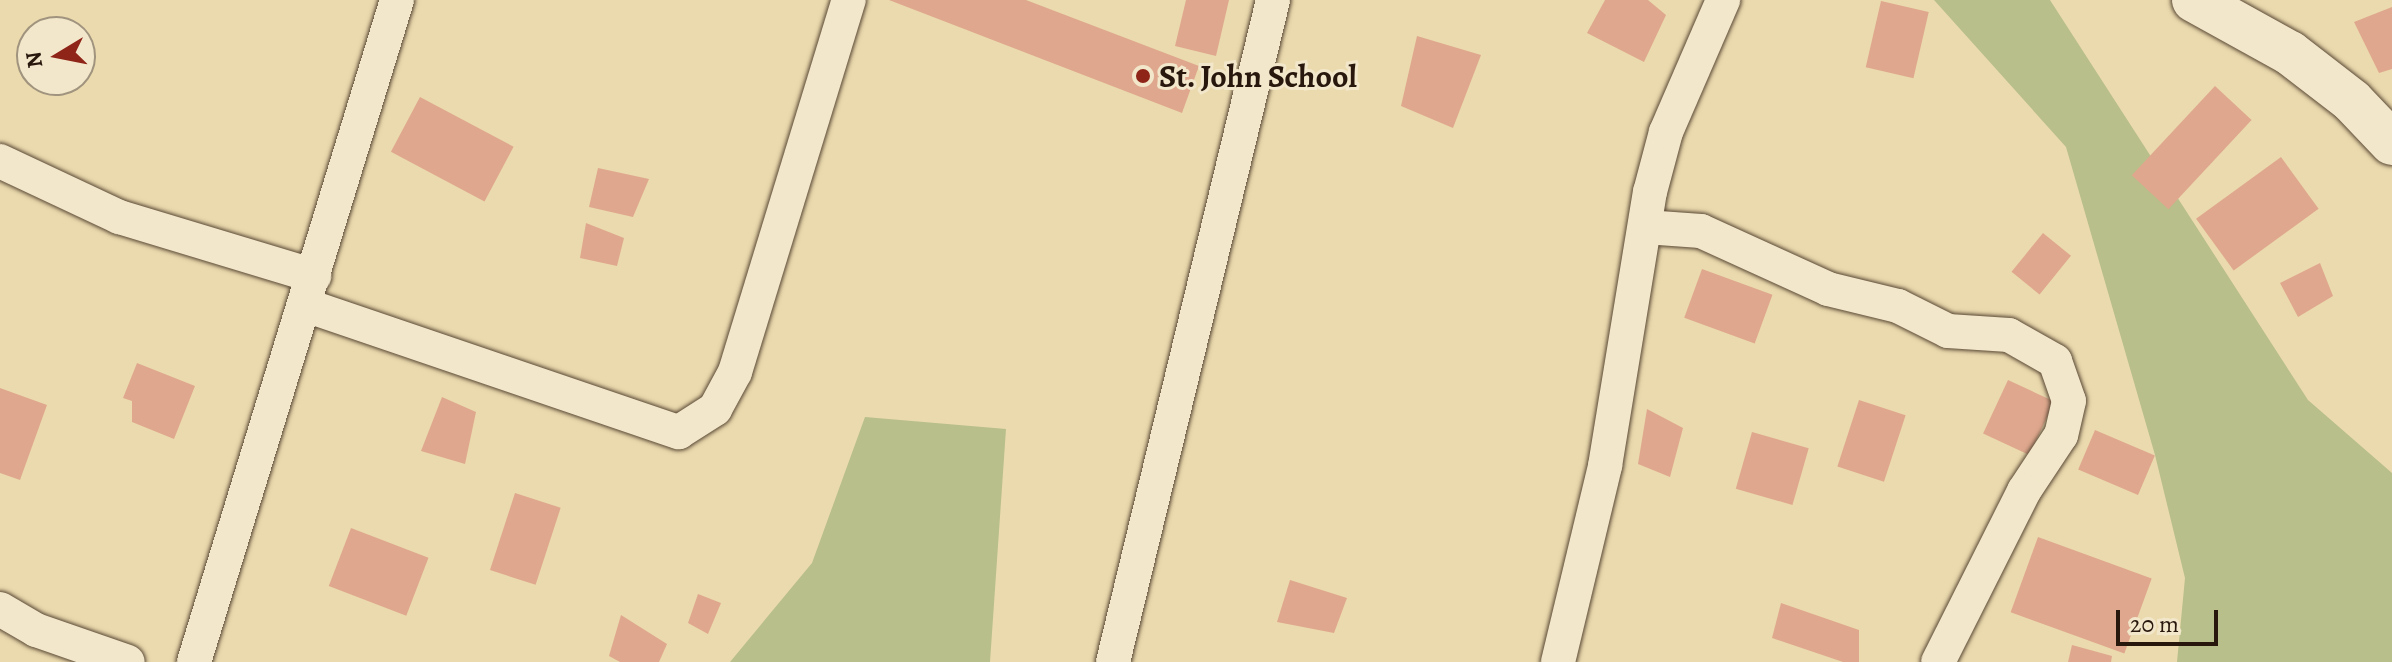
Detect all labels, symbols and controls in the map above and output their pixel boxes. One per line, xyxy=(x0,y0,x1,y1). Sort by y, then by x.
north arrow xyxy=(16,16,96,96)
text: N xyxy=(18,49,50,70)
place label: St. John School xyxy=(1159,57,1358,95)
marker: St. John School xyxy=(1134,67,1152,85)
scale bar xyxy=(2120,594,2222,644)
text: 20 m xyxy=(2130,608,2179,640)

